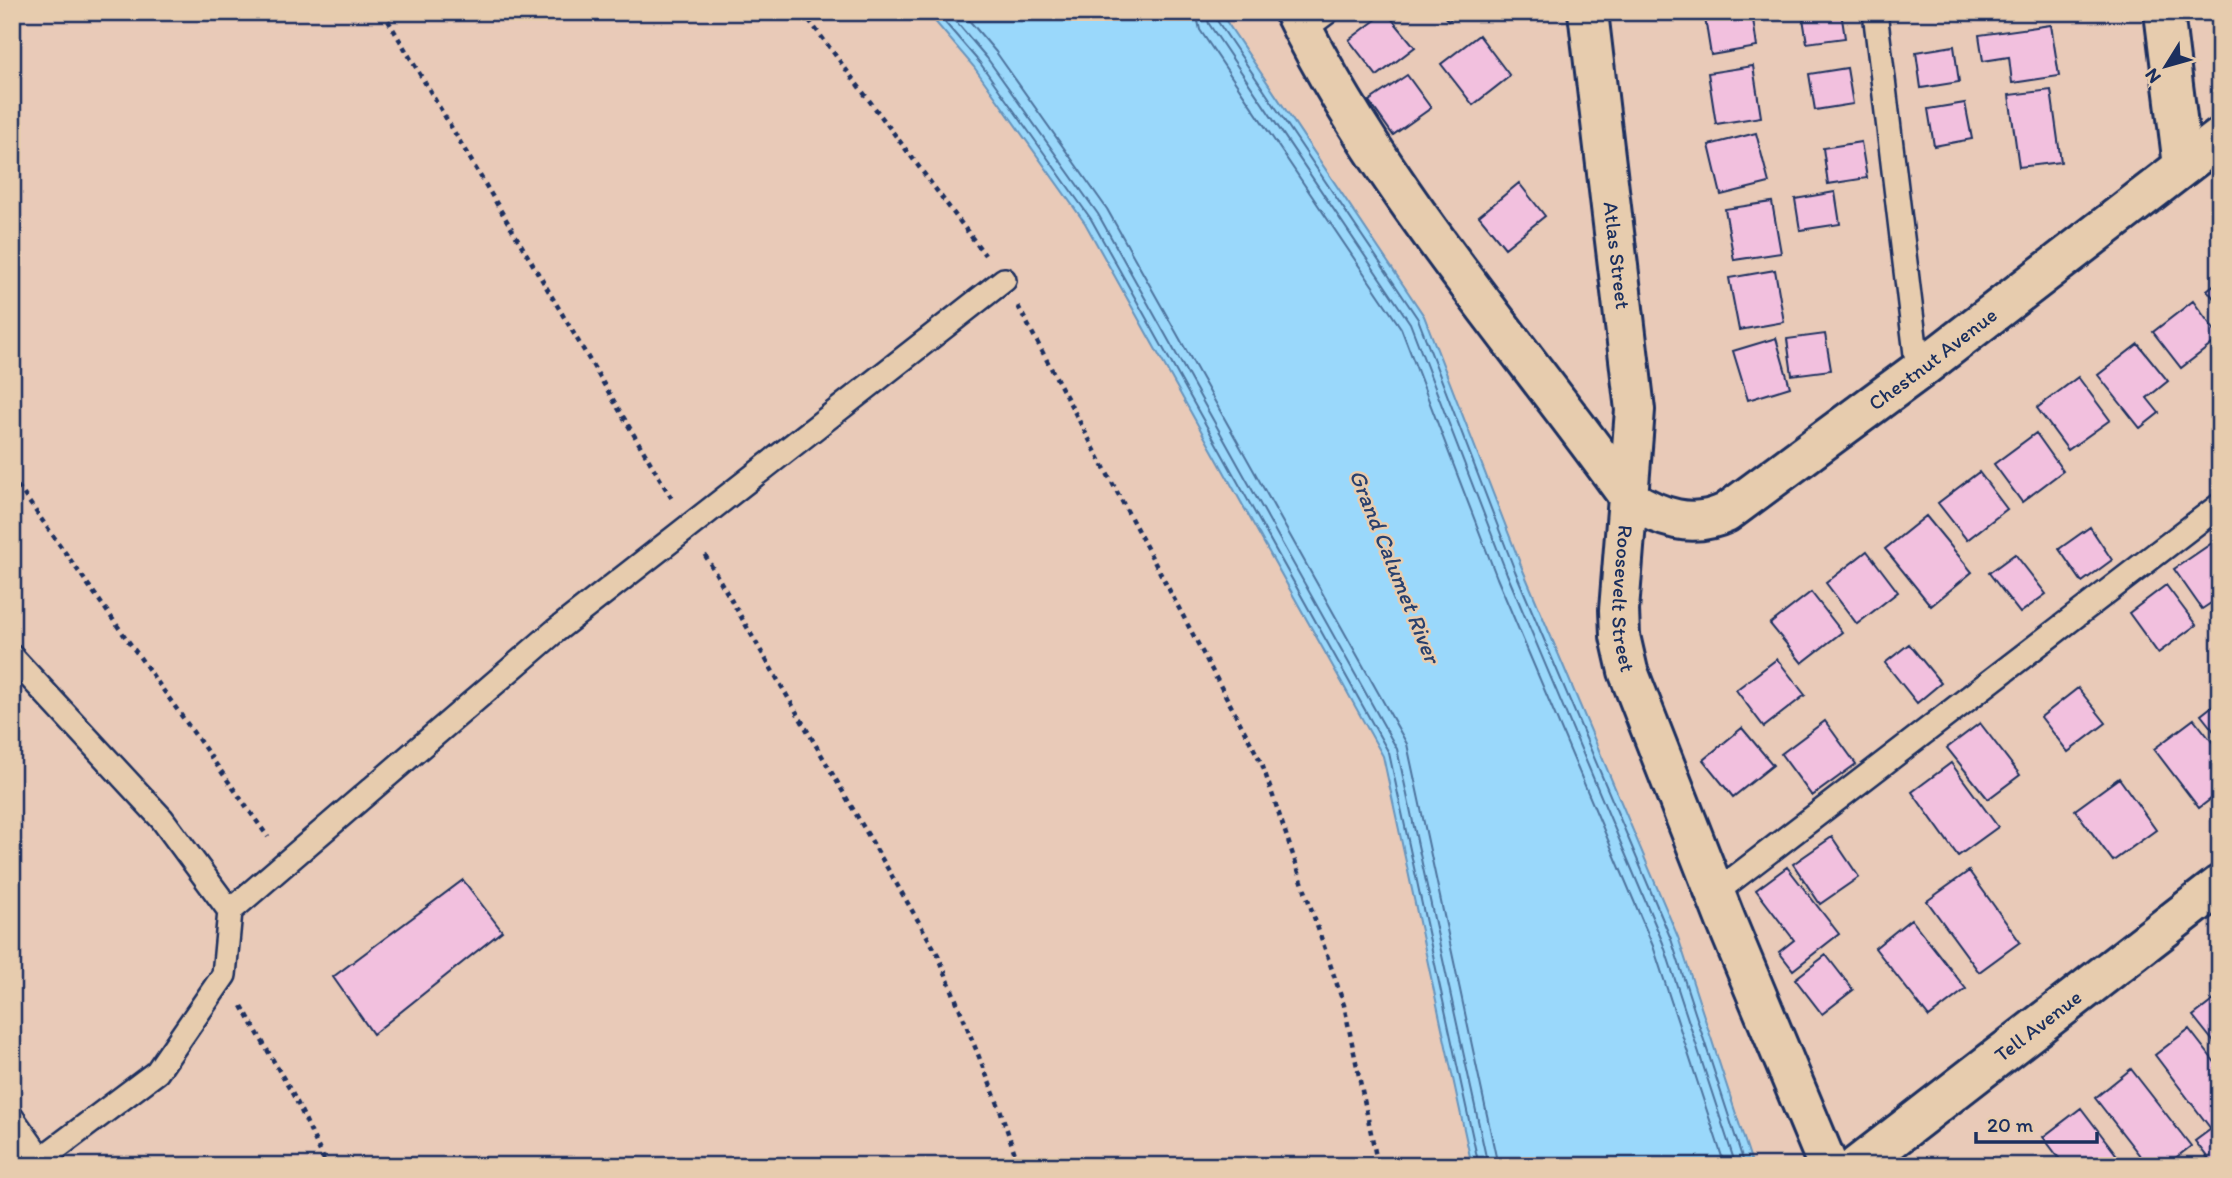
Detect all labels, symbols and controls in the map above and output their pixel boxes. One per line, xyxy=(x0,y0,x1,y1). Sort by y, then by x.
north arrow xyxy=(2130,32,2200,102)
text: N xyxy=(2140,64,2166,88)
street label: Atlas Street xyxy=(1598,200,1636,310)
street label: Chestnut Avenue xyxy=(1863,302,2002,415)
water label: Grand Calumet River xyxy=(1343,465,1447,669)
street label: Roosevelt Street xyxy=(1607,524,1641,674)
street label: Tell Avenue xyxy=(1989,984,2086,1067)
scale bar xyxy=(1976,1101,2097,1145)
text: 20 m xyxy=(1987,1112,2034,1137)

